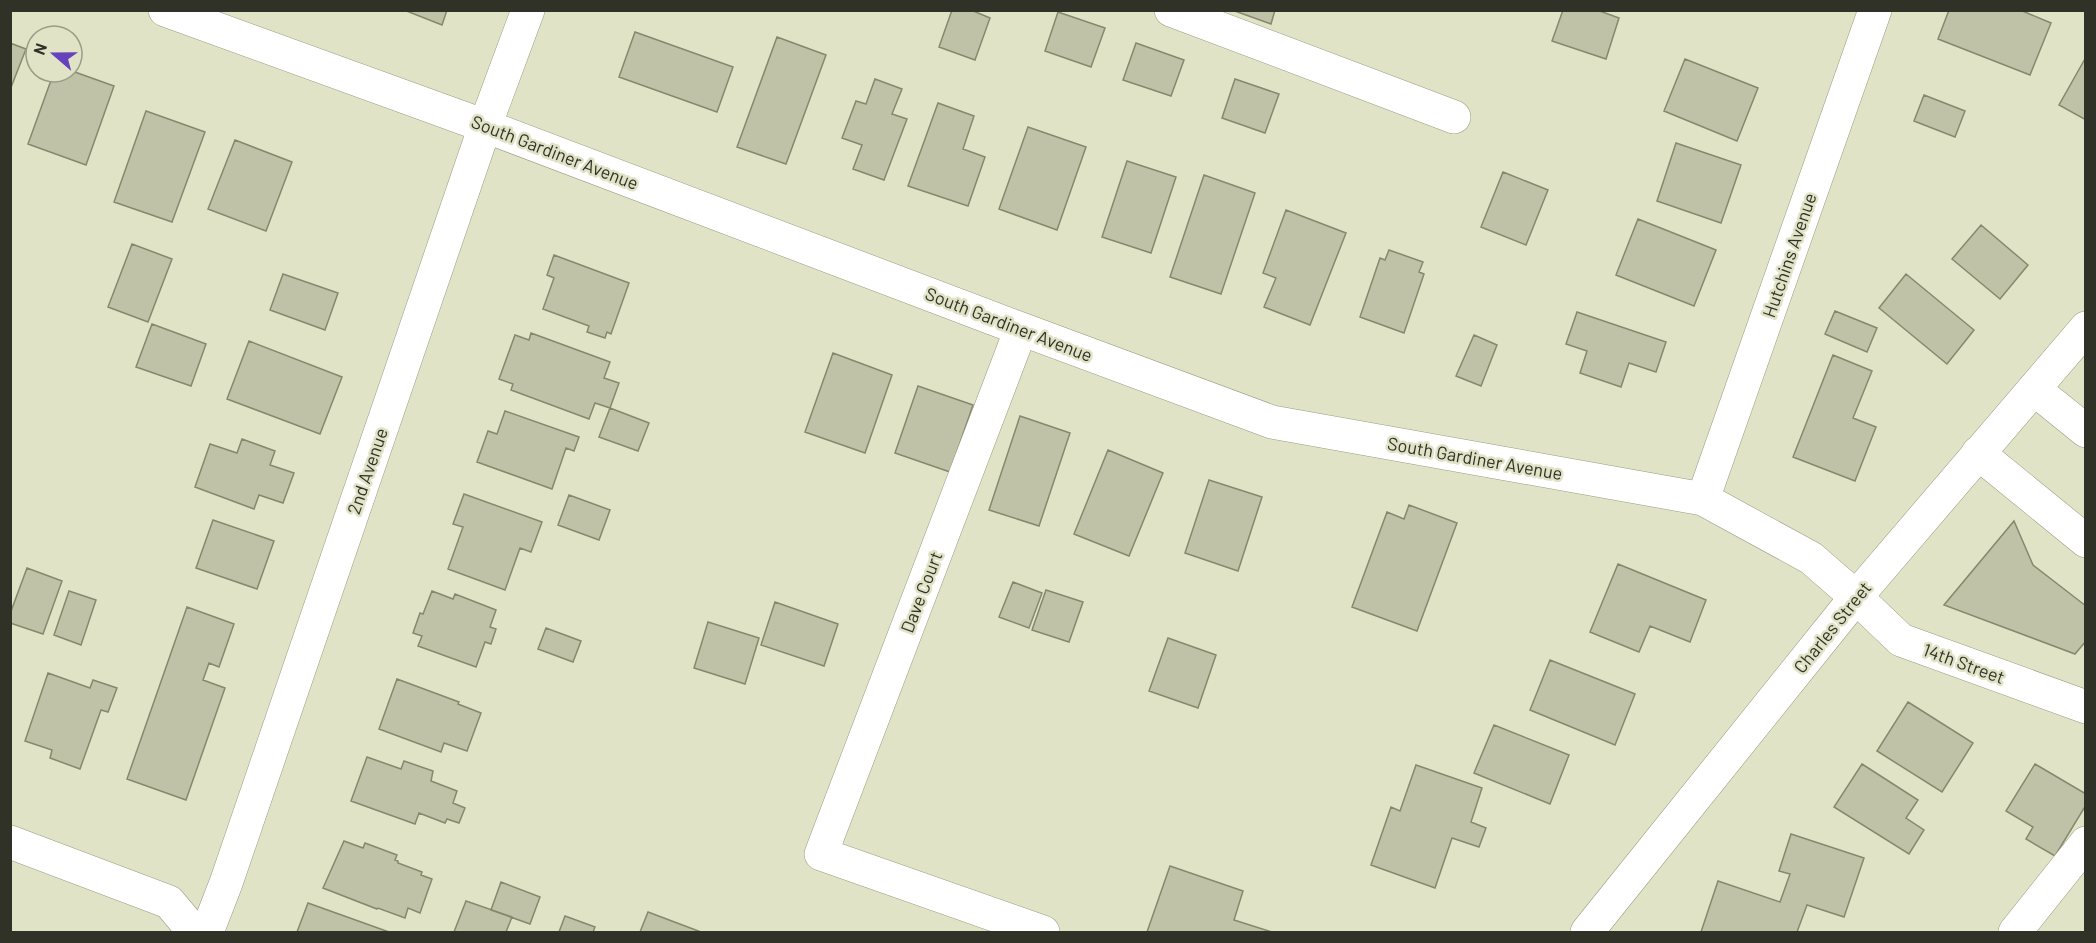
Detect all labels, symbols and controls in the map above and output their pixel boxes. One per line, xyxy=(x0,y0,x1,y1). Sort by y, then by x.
north arrow xyxy=(24,24,84,84)
text: N xyxy=(29,40,50,57)
street label: South Gardiner Avenue xyxy=(468,110,642,194)
street label: Hutchins Avenue xyxy=(1757,190,1821,320)
street label: South Gardiner Avenue xyxy=(922,282,1096,366)
street label: 2nd Avenue xyxy=(342,425,392,517)
street label: South Gardiner Avenue xyxy=(1386,432,1564,484)
street label: Dave Court xyxy=(895,548,947,636)
street label: Charles Street xyxy=(1788,577,1876,677)
street label: 14th Street xyxy=(1920,638,2008,688)

